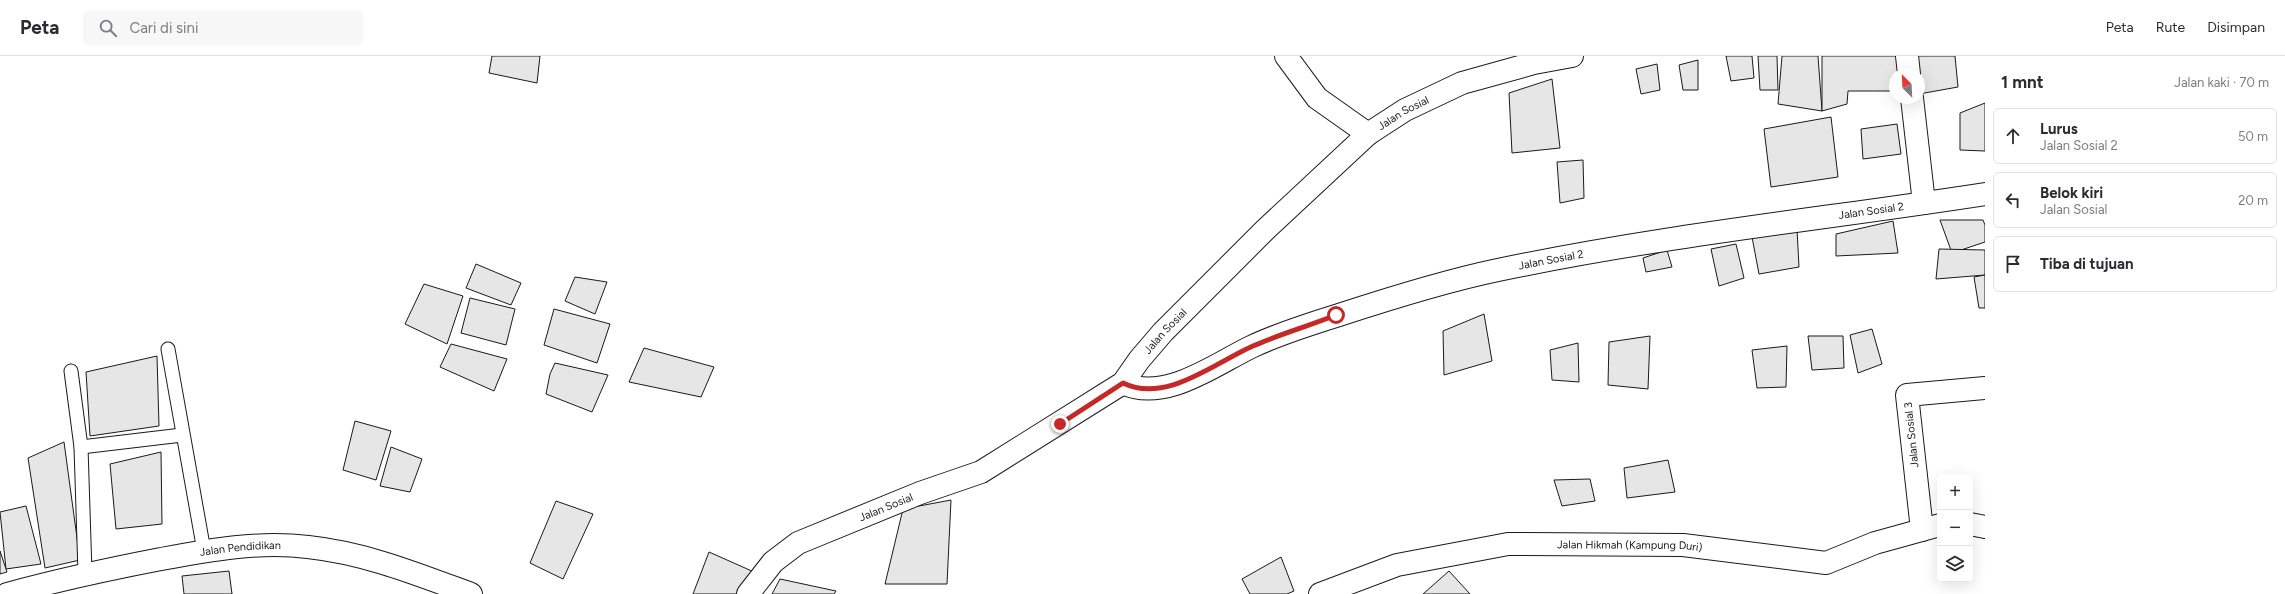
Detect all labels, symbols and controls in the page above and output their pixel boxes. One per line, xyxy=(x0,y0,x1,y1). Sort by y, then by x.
search box xyxy=(83,10,363,46)
text: Peta xyxy=(20,16,59,39)
icon: search xyxy=(97,17,119,39)
text: Cari di sini xyxy=(129,19,198,37)
text: Peta xyxy=(2106,19,2134,36)
text: Rute xyxy=(2156,19,2185,36)
text: Disimpan xyxy=(2207,19,2265,36)
north arrow xyxy=(1889,68,1925,104)
text: 1 mnt xyxy=(2001,72,2044,92)
text: Jalan kaki · 70 m xyxy=(2174,75,2269,90)
street label: Jalan Sosial xyxy=(1375,94,1431,133)
text: Lurus xyxy=(2040,120,2078,138)
icon: ahead xyxy=(2002,125,2024,147)
text: 50 m xyxy=(2238,129,2268,144)
text: Jalan Sosial 2 xyxy=(2040,138,2118,153)
text: Belok kiri xyxy=(2040,184,2103,202)
icon: left xyxy=(2002,189,2024,211)
text: 20 m xyxy=(2238,193,2268,208)
street label: Jalan Sosial 2 xyxy=(1838,200,1905,222)
text: Jalan Sosial xyxy=(2040,202,2107,217)
street label: Jalan Sosial 2 xyxy=(1517,248,1585,273)
icon: arrive xyxy=(2002,253,2024,275)
text: Tiba di tujuan xyxy=(2040,255,2134,273)
street label: Jalan Sosial xyxy=(1141,306,1190,357)
route start xyxy=(1327,306,1345,324)
street label: Jalan Sosial 3 xyxy=(1902,402,1921,468)
route end xyxy=(1051,415,1069,433)
map controls xyxy=(1937,474,1973,582)
button: + xyxy=(1937,474,1973,510)
street label: Jalan Sosial xyxy=(857,491,915,524)
button: − xyxy=(1937,510,1973,546)
street label: Jalan Hikmah (Kampung Duri) xyxy=(1557,538,1703,554)
street label: Jalan Pendidikan xyxy=(199,539,281,559)
button: layers xyxy=(1937,546,1973,582)

